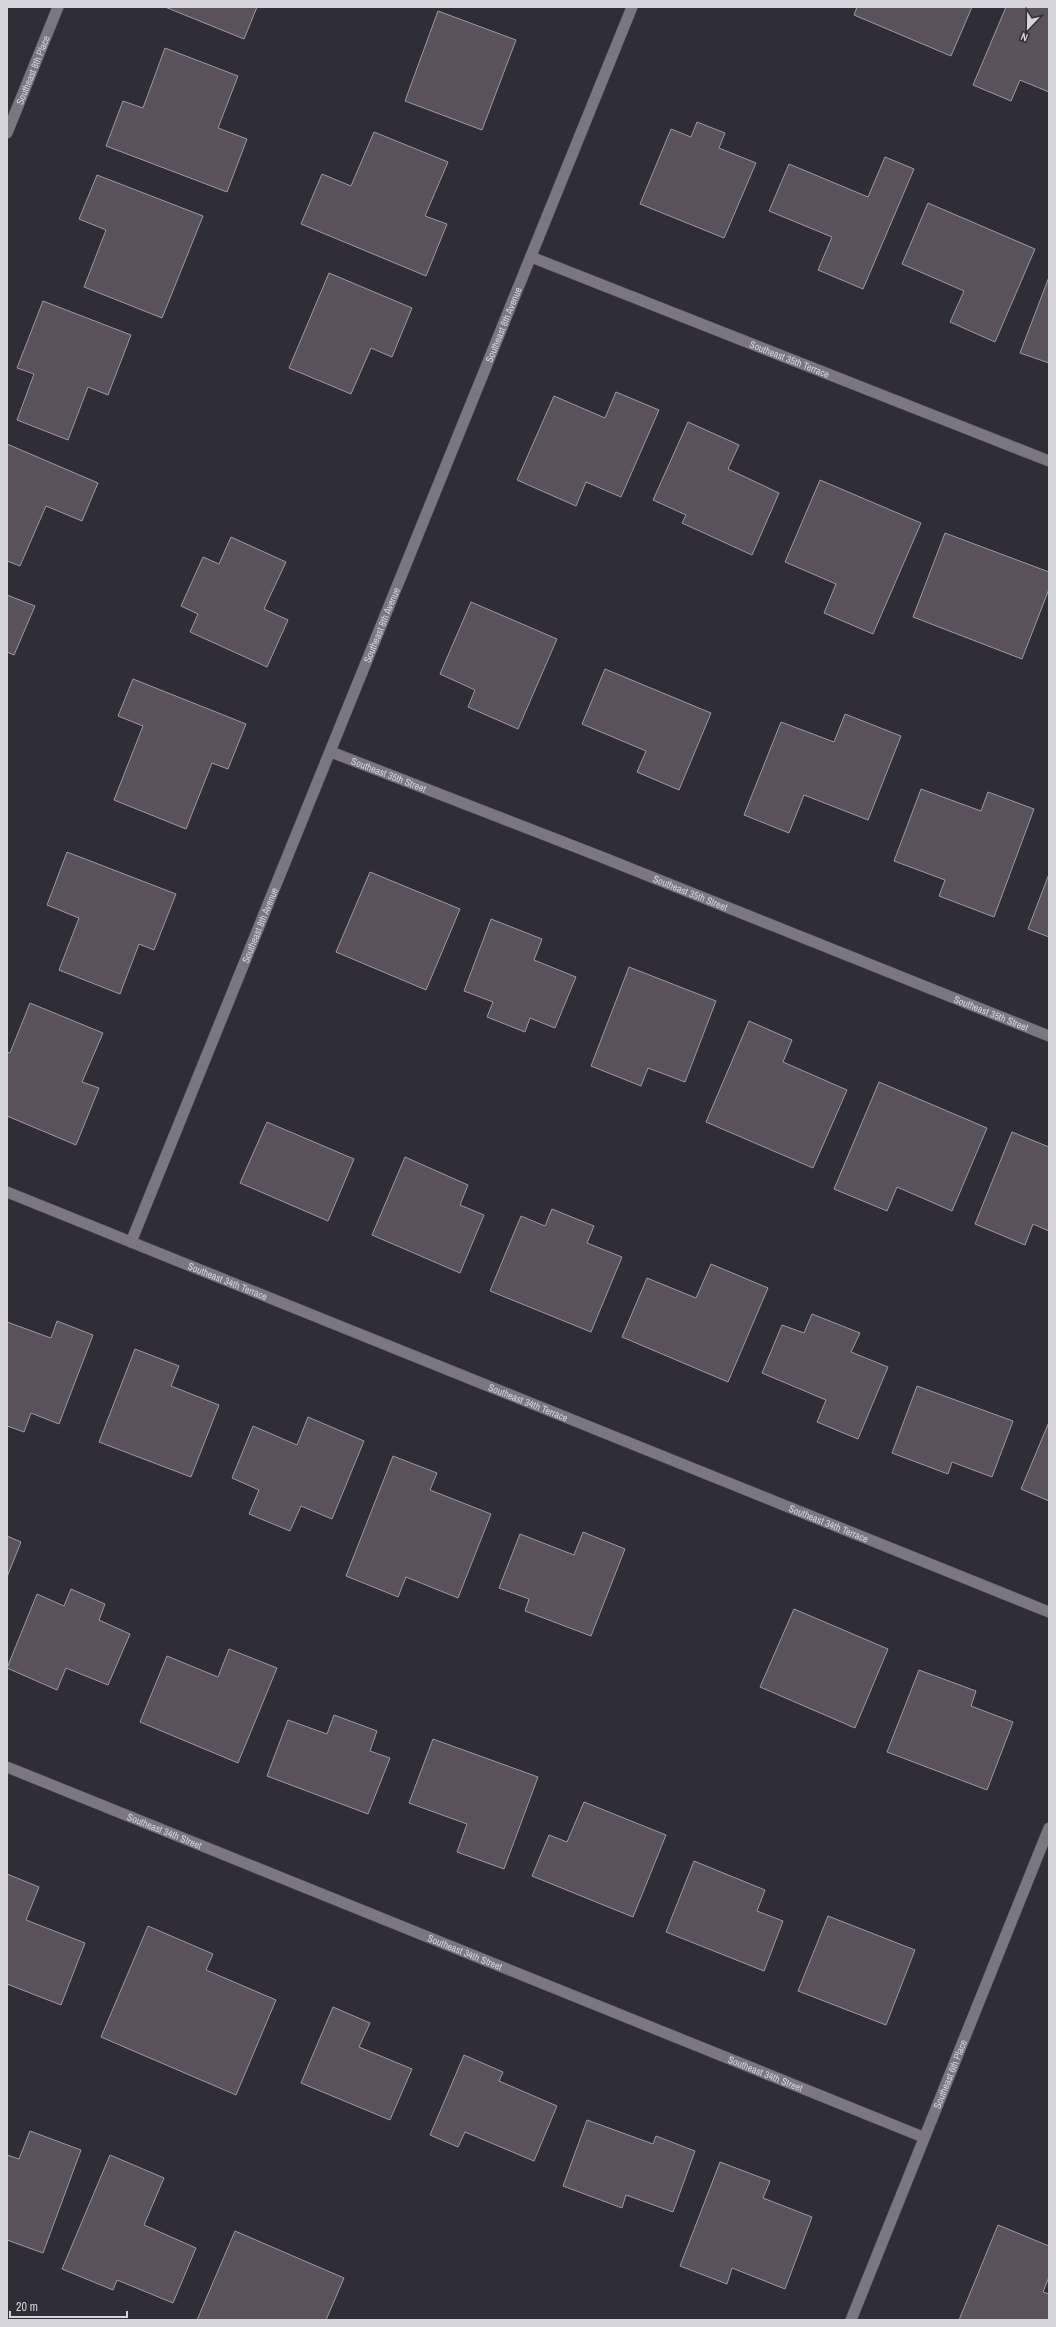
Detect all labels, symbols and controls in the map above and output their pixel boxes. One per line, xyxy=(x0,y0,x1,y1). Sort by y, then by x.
north arrow xyxy=(1008,8,1048,48)
text: N xyxy=(1019,30,1030,45)
street label: Southeast 8th Place xyxy=(13,33,53,107)
street label: Southeast 8th Avenue xyxy=(483,285,525,364)
street label: Southeast 35th Terrace xyxy=(748,338,832,381)
street label: Southeast 8th Avenue xyxy=(361,585,403,665)
street label: Southeast 35th Street xyxy=(349,754,429,796)
street label: Southeast 35th Street xyxy=(651,872,730,914)
street label: Southeast 8th Avenue xyxy=(239,885,281,965)
street label: Southeast 35th Street xyxy=(952,993,1031,1034)
street label: Southeast 34th Terrace xyxy=(186,1260,270,1303)
street label: Southeast 34th Terrace xyxy=(486,1381,570,1425)
street label: Southeast 34th Terrace xyxy=(787,1502,871,1546)
street label: Southeast 34th Street xyxy=(125,1810,204,1852)
street label: Southeast 34th Street xyxy=(426,1932,505,1974)
street label: Southeast 6th Place xyxy=(930,2037,970,2111)
street label: Southeast 34th Street xyxy=(726,2053,805,2095)
scale bar xyxy=(10,2293,127,2319)
text: 20 m xyxy=(16,2299,38,2315)

